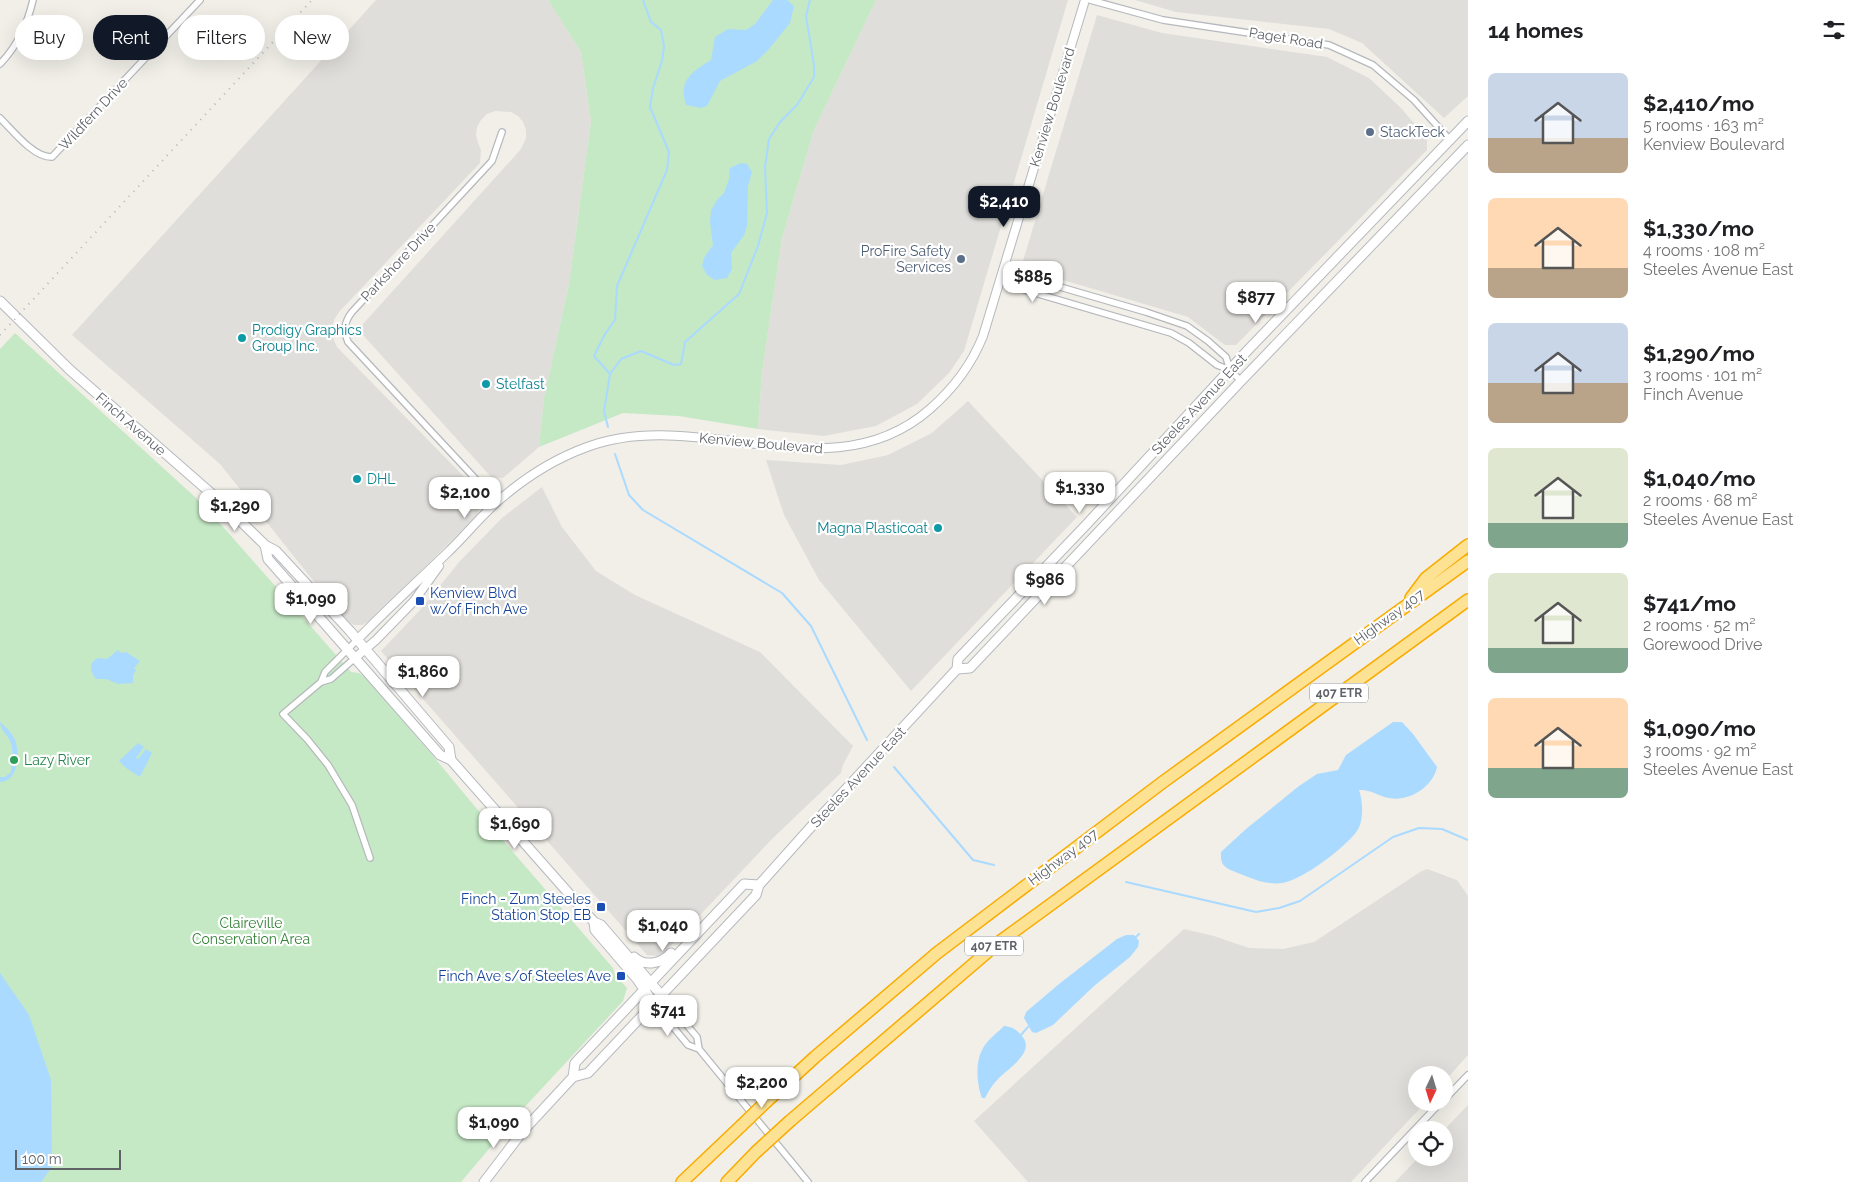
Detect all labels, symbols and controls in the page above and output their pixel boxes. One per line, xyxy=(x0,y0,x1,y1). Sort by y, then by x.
chip: Buy xyxy=(15,15,83,60)
chip: Rent xyxy=(93,15,168,60)
chip: Filters xyxy=(178,15,265,60)
chip: New xyxy=(275,15,349,60)
icon: filters xyxy=(1820,16,1848,44)
text: 14 homes xyxy=(1488,18,1583,43)
street label: Paget Road xyxy=(1248,24,1324,52)
street label: Kenview Boulevard xyxy=(1026,45,1078,169)
street label: Wildfern Drive xyxy=(55,75,131,153)
text: $2,410/mo xyxy=(1643,91,1754,116)
icon: home xyxy=(1528,93,1588,153)
text: 5 rooms · 163 m² xyxy=(1643,116,1764,135)
place label: StackTeck xyxy=(1380,124,1446,140)
marker: StackTeck xyxy=(1364,126,1376,138)
text: Kenview Boulevard xyxy=(1643,135,1785,154)
pin: $2,410 xyxy=(963,186,1045,228)
text: $2,410 xyxy=(979,192,1029,211)
text: $1,330/mo xyxy=(1643,216,1754,241)
icon: home xyxy=(1528,218,1588,278)
street label: Parkshore Drive xyxy=(357,219,439,305)
text: 4 rooms · 108 m² xyxy=(1643,241,1765,260)
place label: ProFire Safety Services xyxy=(861,243,951,275)
marker: ProFire Safety Services xyxy=(955,253,967,265)
pin: $885 xyxy=(1003,260,1063,303)
text: Steeles Avenue East xyxy=(1643,260,1793,279)
text: $885 xyxy=(1014,267,1052,286)
pin: $877 xyxy=(1226,282,1286,324)
text: $877 xyxy=(1237,288,1275,307)
place label: Prodigy Graphics Group Inc. xyxy=(252,322,362,354)
marker: Prodigy Graphics Group Inc. xyxy=(236,332,248,344)
text: $1,290/mo xyxy=(1643,341,1755,366)
icon: home xyxy=(1528,343,1588,403)
street label: Steeles Avenue East xyxy=(1148,350,1250,458)
text: 3 rooms · 101 m² xyxy=(1643,366,1762,385)
place label: Stelfast xyxy=(496,376,545,392)
marker: Stelfast xyxy=(480,378,492,390)
text: Finch Avenue xyxy=(1643,385,1743,404)
street label: Finch Avenue xyxy=(93,389,169,459)
street label: Kenview Boulevard xyxy=(699,430,823,456)
text: $1,040/mo xyxy=(1643,466,1755,491)
icon: home xyxy=(1528,468,1588,528)
place label: DHL xyxy=(367,471,396,487)
pin: $1,330 xyxy=(1039,472,1121,514)
marker: DHL xyxy=(351,473,363,485)
pin: $2,100 xyxy=(424,476,506,519)
text: $1,330 xyxy=(1055,478,1105,497)
text: $2,100 xyxy=(440,483,490,502)
pin: $1,290 xyxy=(194,490,276,532)
text: 2 rooms · 68 m² xyxy=(1643,491,1758,510)
text: $1,290 xyxy=(210,496,260,515)
text: Steeles Avenue East xyxy=(1643,510,1793,529)
place label: Magna Plasticoat xyxy=(817,520,928,536)
marker: Magna Plasticoat xyxy=(932,522,944,534)
pin: $986 xyxy=(1015,564,1075,606)
text: $986 xyxy=(1026,570,1064,589)
pin: $1,090 xyxy=(270,582,352,625)
place label: Kenview Blvd w/of Finch Ave xyxy=(430,585,528,617)
street label: Highway 407 xyxy=(1351,586,1428,648)
text: $1,090 xyxy=(286,589,336,608)
text: $741/mo xyxy=(1643,591,1736,616)
icon: home xyxy=(1528,593,1588,653)
marker: Kenview Blvd w/of Finch Ave xyxy=(414,595,426,607)
text: 2 rooms · 52 m² xyxy=(1643,616,1755,635)
text: Gorewood Drive xyxy=(1643,635,1762,654)
pin: $1,860 xyxy=(382,656,464,698)
text: $1,860 xyxy=(398,662,448,681)
road number: 407 ETR xyxy=(1310,684,1368,702)
text: $1,090/mo xyxy=(1643,716,1756,741)
icon: home xyxy=(1528,718,1588,778)
street label: Steeles Avenue East xyxy=(807,723,909,831)
text: 3 rooms · 92 m² xyxy=(1643,741,1756,760)
place label: Lazy River xyxy=(24,752,90,768)
marker: Lazy River xyxy=(8,754,20,766)
text: Steeles Avenue East xyxy=(1643,760,1793,779)
pin: $1,690 xyxy=(474,808,556,850)
text: $1,690 xyxy=(490,814,540,833)
street label: Highway 407 xyxy=(1025,825,1101,888)
place label: Finch - Zum Steeles Station Stop EB xyxy=(461,891,591,923)
marker: Finch - Zum Steeles Station Stop EB xyxy=(595,901,607,913)
pin: $1,040 xyxy=(622,910,704,952)
park label: Claireville Conservation Area xyxy=(192,915,310,947)
text: $1,040 xyxy=(638,916,688,935)
road number: 407 ETR xyxy=(965,936,1023,956)
place label: Finch Ave s/of Steeles Ave xyxy=(438,968,611,984)
marker: Finch Ave s/of Steeles Ave xyxy=(615,970,627,982)
pin: $741 xyxy=(638,994,698,1037)
text: $741 xyxy=(650,1001,686,1020)
pin: $2,200 xyxy=(721,1066,803,1109)
north arrow xyxy=(1408,1066,1452,1111)
map controls xyxy=(1408,1066,1453,1166)
text: $2,200 xyxy=(736,1073,788,1092)
pin: $1,090 xyxy=(453,1106,535,1149)
text: $1,090 xyxy=(469,1113,519,1132)
button: locate xyxy=(1408,1121,1453,1166)
scale bar xyxy=(15,1147,121,1170)
text: 100 m xyxy=(22,1151,62,1167)

